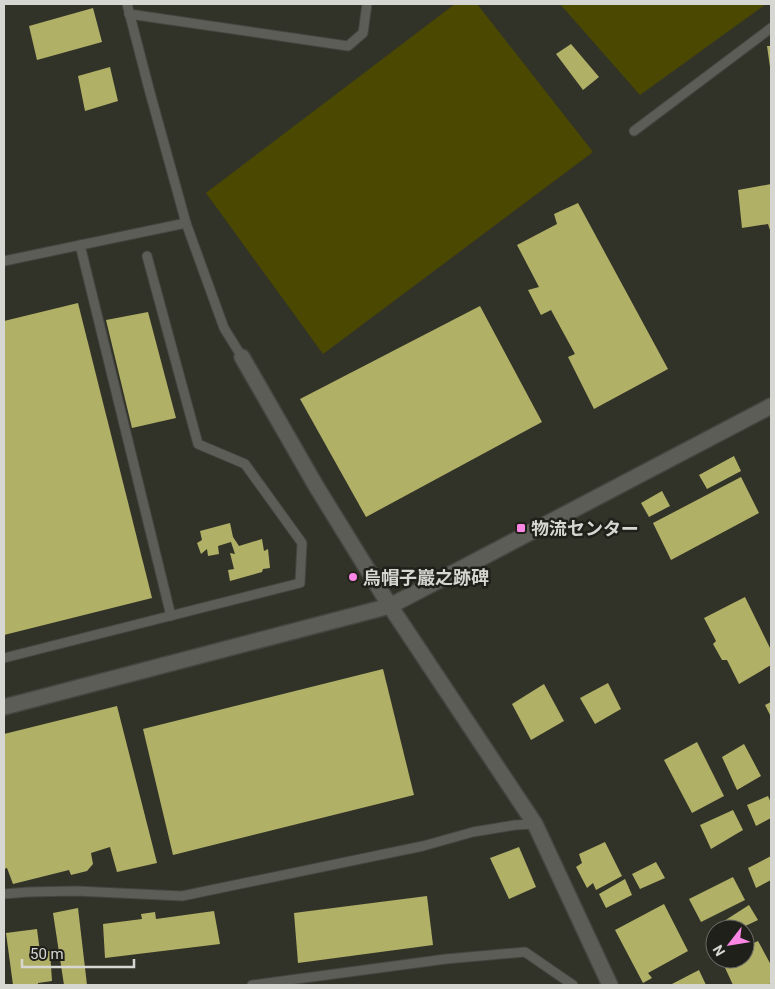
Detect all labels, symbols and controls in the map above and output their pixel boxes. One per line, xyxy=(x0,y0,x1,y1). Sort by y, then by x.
place label: 物流センター xyxy=(531,518,639,539)
marker: 物流センター xyxy=(515,522,527,534)
place label: 烏帽子巖之跡碑 xyxy=(363,567,489,588)
marker: 烏帽子巖之跡碑 xyxy=(347,571,359,583)
north arrow xyxy=(705,919,755,969)
scale bar xyxy=(22,936,135,968)
text: N xyxy=(709,942,728,959)
text: 50 m xyxy=(30,945,64,963)

